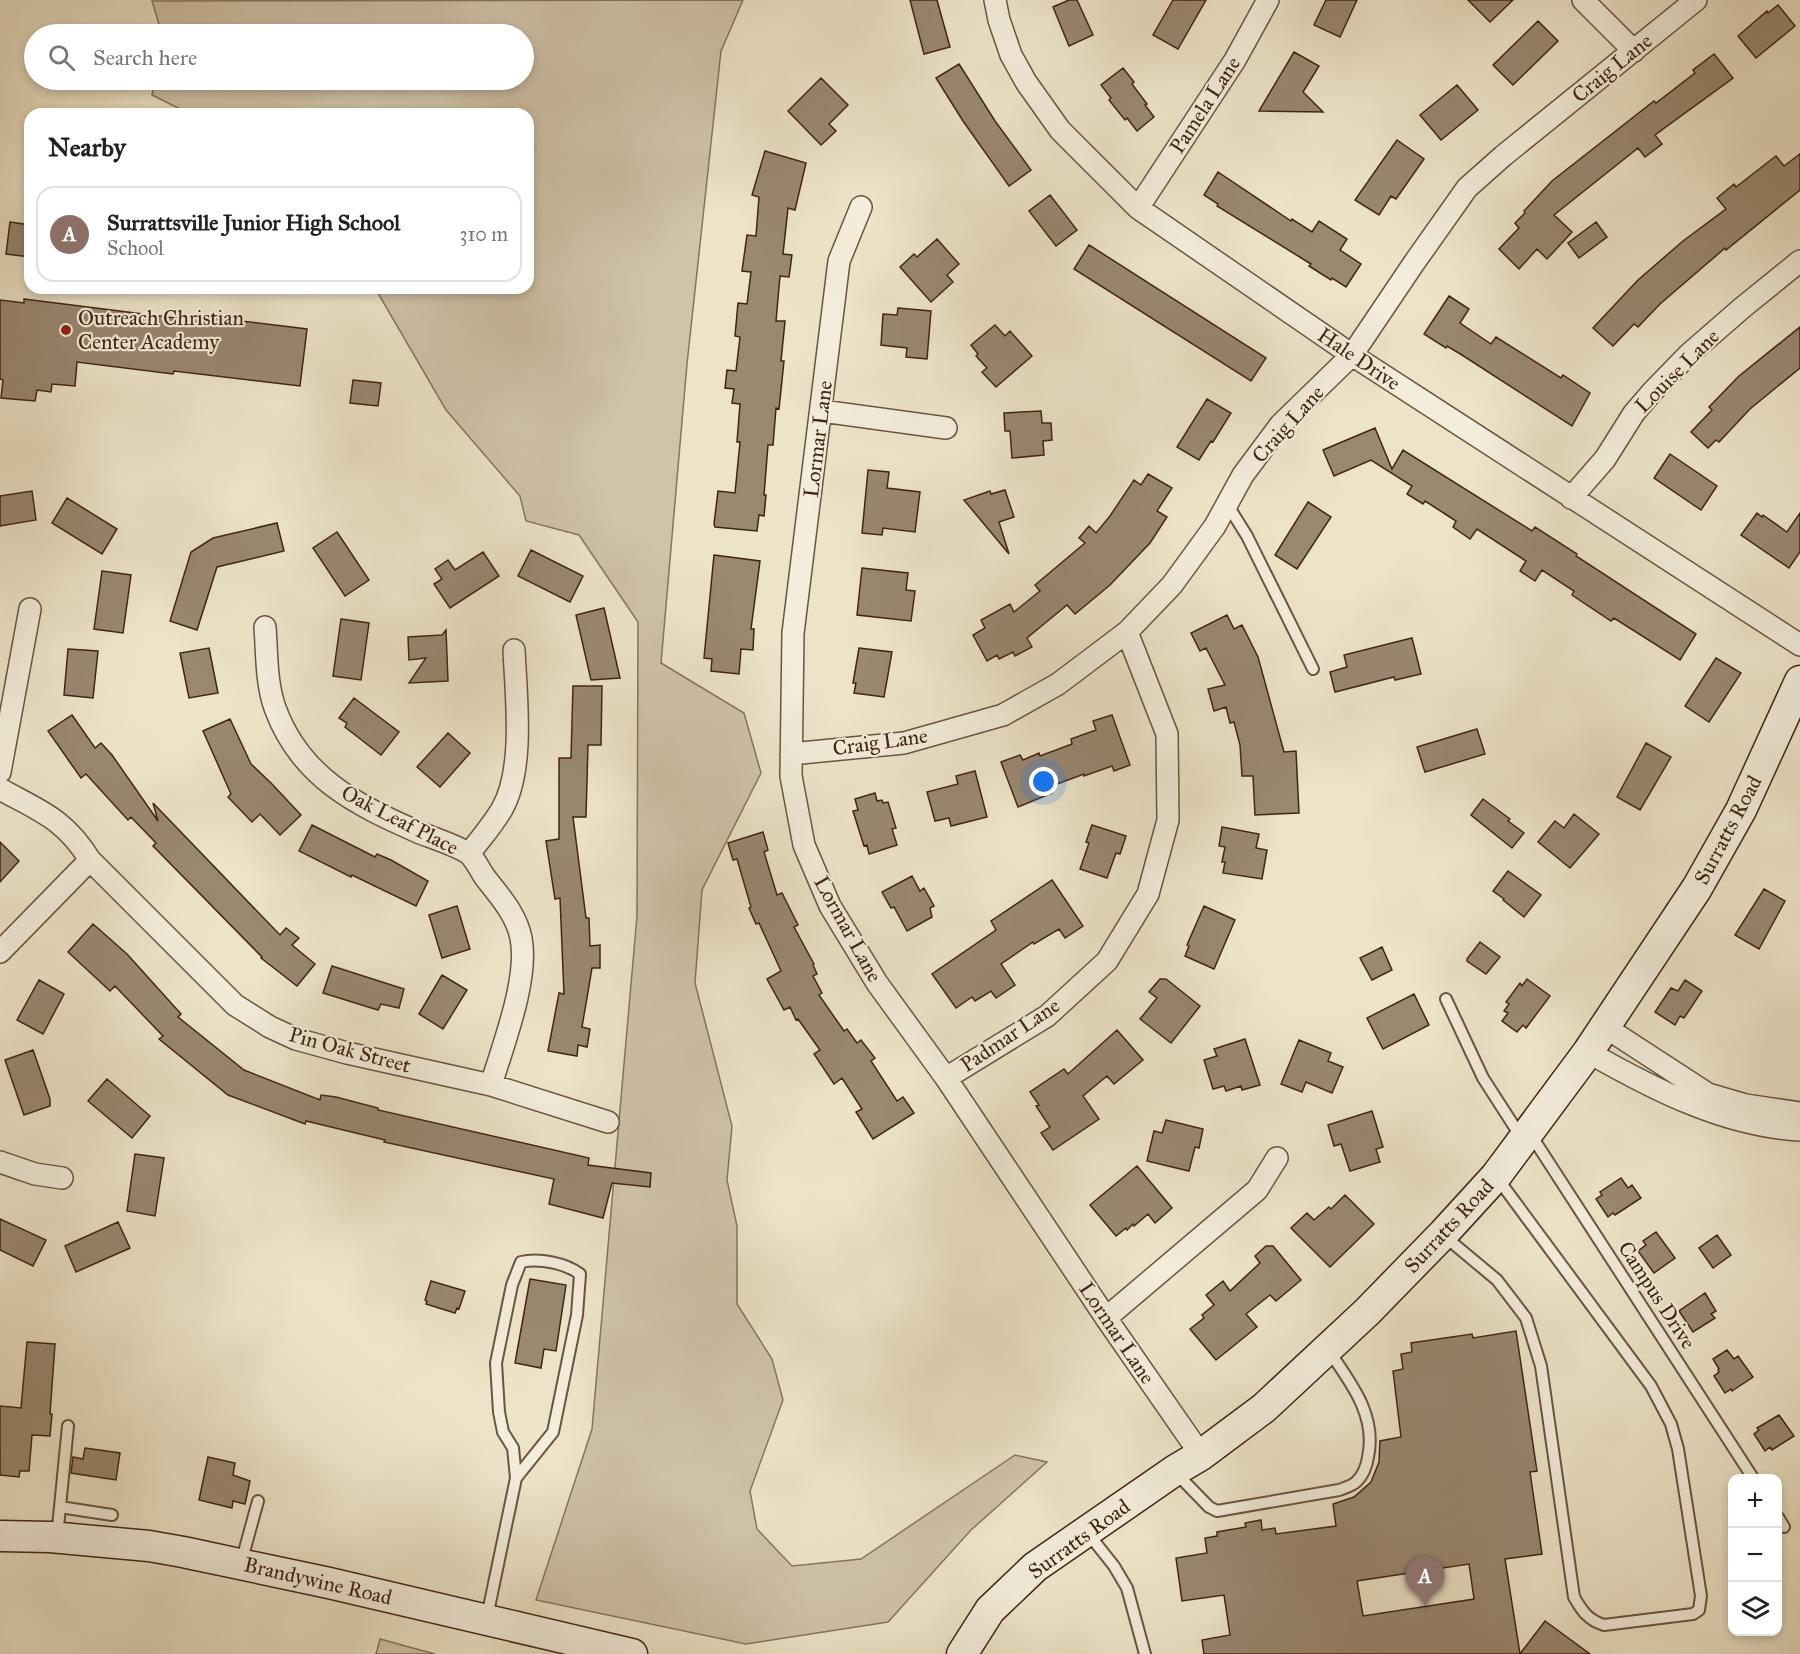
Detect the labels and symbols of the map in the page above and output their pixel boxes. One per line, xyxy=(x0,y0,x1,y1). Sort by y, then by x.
street label: Craig Lane xyxy=(1567,28,1658,108)
street label: Pamela Lane xyxy=(1164,51,1246,158)
place label: Outreach Christian Center Academy xyxy=(78,305,244,355)
street label: Hale Drive xyxy=(1313,322,1406,396)
marker: Outreach Christian Center Academy xyxy=(59,323,73,337)
street label: Louise Lane xyxy=(1629,323,1725,419)
street label: Lormar Lane xyxy=(798,379,838,499)
street label: Craig Lane xyxy=(1246,380,1330,468)
street label: Craig Lane xyxy=(831,722,929,762)
your location xyxy=(1029,767,1058,796)
street label: Surratts Road xyxy=(1688,771,1768,889)
street label: Oak Leaf Place xyxy=(337,779,463,861)
street label: Lormar Lane xyxy=(808,871,888,987)
street label: Padmar Lane xyxy=(955,992,1065,1078)
street label: Pin Oak Street xyxy=(286,1021,414,1079)
street label: Surratts Road xyxy=(1399,1173,1500,1279)
street label: Campus Drive xyxy=(1613,1236,1702,1354)
street label: Lormar Lane xyxy=(1073,1277,1161,1389)
street label: Surratts Road xyxy=(1023,1493,1135,1585)
street label: Brandywine Road xyxy=(241,1551,395,1611)
pin: A xyxy=(1406,1556,1444,1606)

